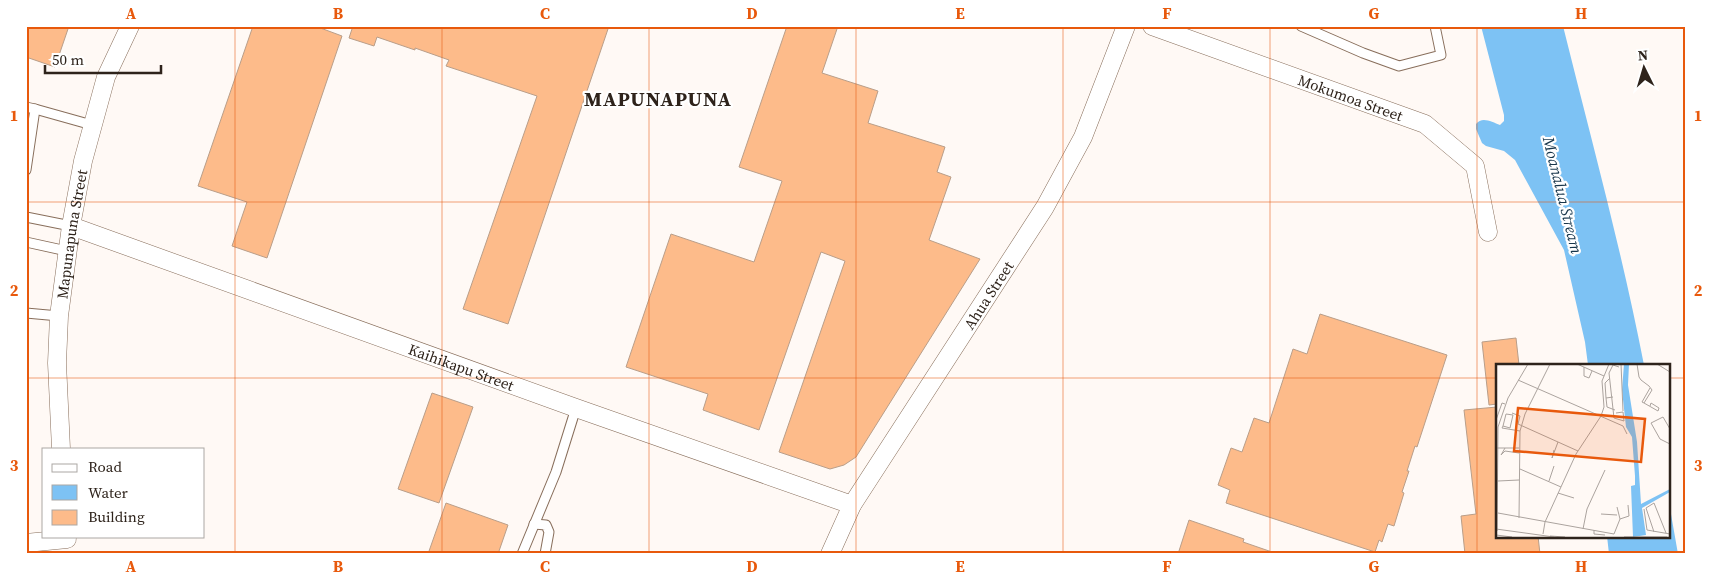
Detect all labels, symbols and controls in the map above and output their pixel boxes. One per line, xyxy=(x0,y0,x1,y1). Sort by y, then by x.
text: A xyxy=(126,2,137,24)
text: B xyxy=(333,2,344,24)
text: C xyxy=(540,2,550,24)
text: D xyxy=(746,2,758,24)
text: E xyxy=(955,2,965,24)
text: F xyxy=(1162,2,1172,24)
text: G xyxy=(1369,2,1380,24)
text: H xyxy=(1575,2,1587,24)
scale bar xyxy=(45,42,161,74)
north arrow xyxy=(1620,42,1670,92)
text: N xyxy=(1637,45,1649,65)
text: 50 m xyxy=(52,49,84,70)
street label: Mokumoa Street xyxy=(1295,69,1406,126)
district label: MAPUNAPUNA xyxy=(584,85,732,113)
text: 1 xyxy=(10,104,18,126)
text: 1 xyxy=(1694,104,1702,126)
water label: Moanalua Stream xyxy=(1538,133,1588,256)
street label: Mapunapuna Street xyxy=(51,167,92,300)
street label: Ahua Street xyxy=(958,257,1018,333)
text: 2 xyxy=(10,279,19,301)
text: 2 xyxy=(1694,279,1703,301)
street label: Kaihikapu Street xyxy=(406,338,517,395)
inset map xyxy=(1496,364,1670,538)
legend xyxy=(42,448,205,538)
text: 3 xyxy=(10,454,19,476)
text: 3 xyxy=(1694,454,1703,476)
text: Road xyxy=(88,456,122,477)
text: Water xyxy=(88,482,129,503)
text: Building xyxy=(88,506,145,527)
text: A xyxy=(126,555,137,577)
text: B xyxy=(333,555,344,577)
text: C xyxy=(540,555,550,577)
text: D xyxy=(746,555,758,577)
text: E xyxy=(955,555,965,577)
text: F xyxy=(1162,555,1172,577)
text: G xyxy=(1369,555,1380,577)
text: H xyxy=(1575,555,1587,577)

